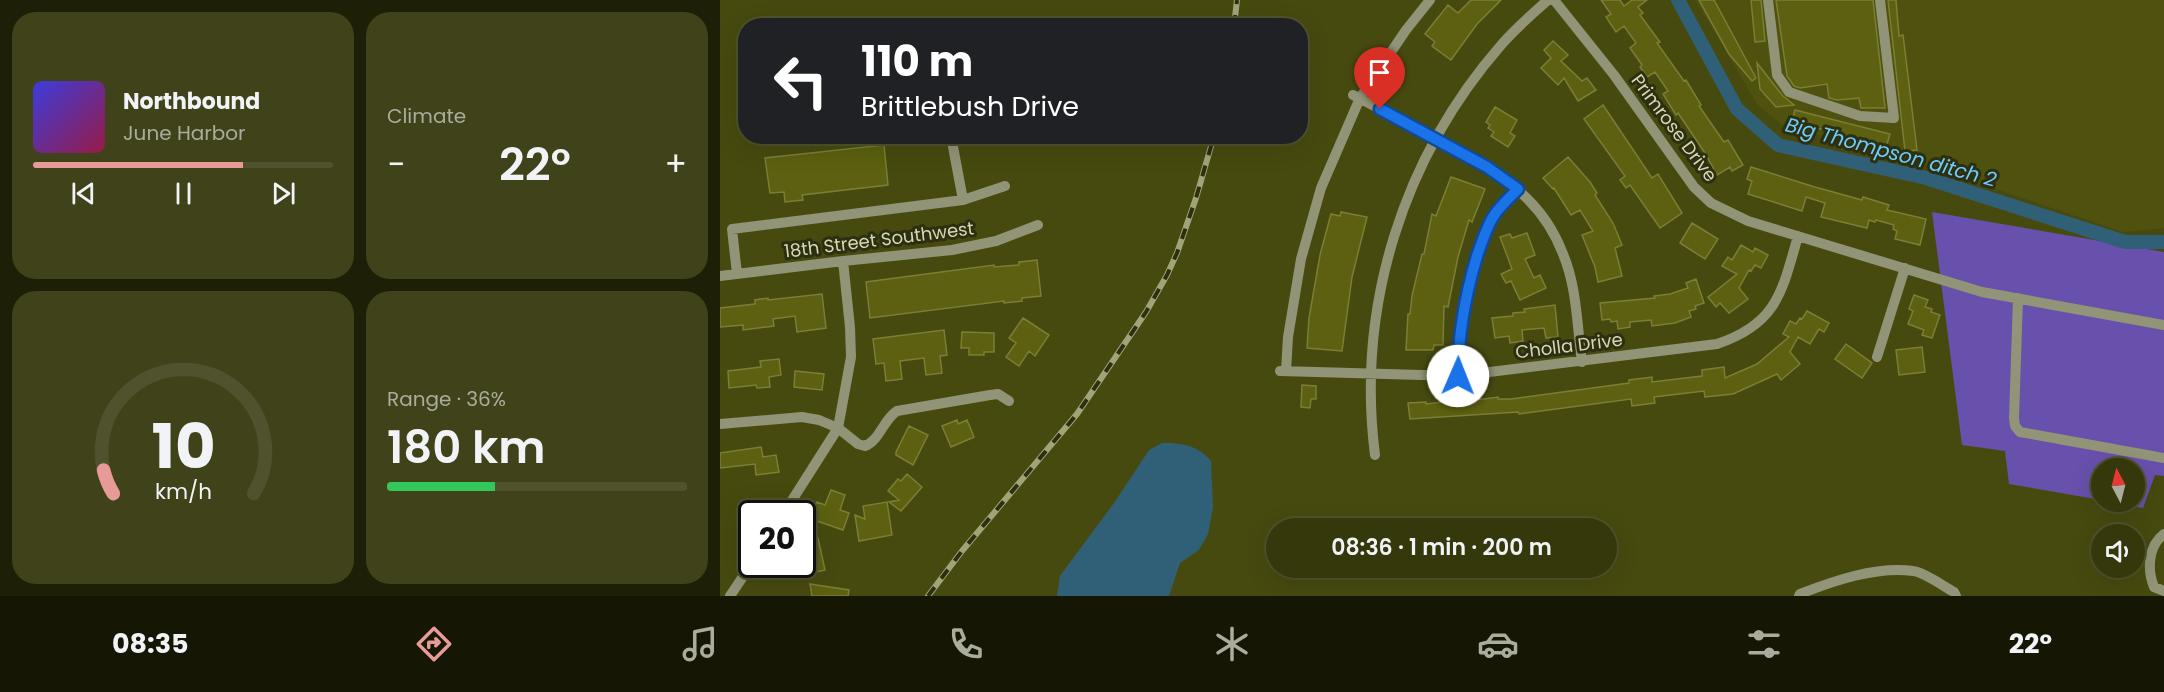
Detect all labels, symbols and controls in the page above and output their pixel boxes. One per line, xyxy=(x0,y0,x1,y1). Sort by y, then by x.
text: 110 m xyxy=(861,32,973,91)
icon: left xyxy=(762,42,840,120)
pin xyxy=(1354,47,1405,109)
icon: arrive xyxy=(1363,56,1396,89)
street label: Primrose Drive xyxy=(1626,69,1723,187)
text: Northbound xyxy=(123,86,260,117)
text: Brittlebush Drive xyxy=(861,88,1079,125)
text: Climate xyxy=(387,102,466,130)
water label: Big Thompson ditch 2 xyxy=(1782,110,2000,194)
text: June Harbor xyxy=(123,119,246,147)
text: 22° xyxy=(499,133,571,196)
text: − xyxy=(387,141,405,188)
text: + xyxy=(664,141,687,188)
icon: previous xyxy=(67,177,100,210)
icon: pause xyxy=(167,177,200,210)
icon: next xyxy=(267,177,300,210)
street label: 18th Street Southwest xyxy=(783,215,975,264)
street label: Cholla Drive xyxy=(1514,327,1624,364)
position arrow xyxy=(1426,344,1490,408)
text: Range · 36% xyxy=(387,385,506,413)
text: 10 xyxy=(151,402,215,490)
text: 180 km xyxy=(387,416,545,479)
north arrow xyxy=(2091,458,2145,512)
map controls xyxy=(2091,458,2145,578)
text: km/h xyxy=(154,477,212,508)
speed limit sign: 20 xyxy=(738,500,816,578)
button: sound xyxy=(2091,524,2145,578)
text: 08:36 · 1 min · 200 m xyxy=(1331,532,1552,563)
icon: directions xyxy=(413,623,455,665)
icon: music xyxy=(679,623,721,665)
icon: phone xyxy=(945,623,987,665)
icon: climate xyxy=(1211,623,1253,665)
icon: car xyxy=(1477,623,1519,665)
icon: filters xyxy=(1743,623,1785,665)
text: 08:35 xyxy=(112,625,189,662)
text: 22° xyxy=(2009,625,2052,662)

